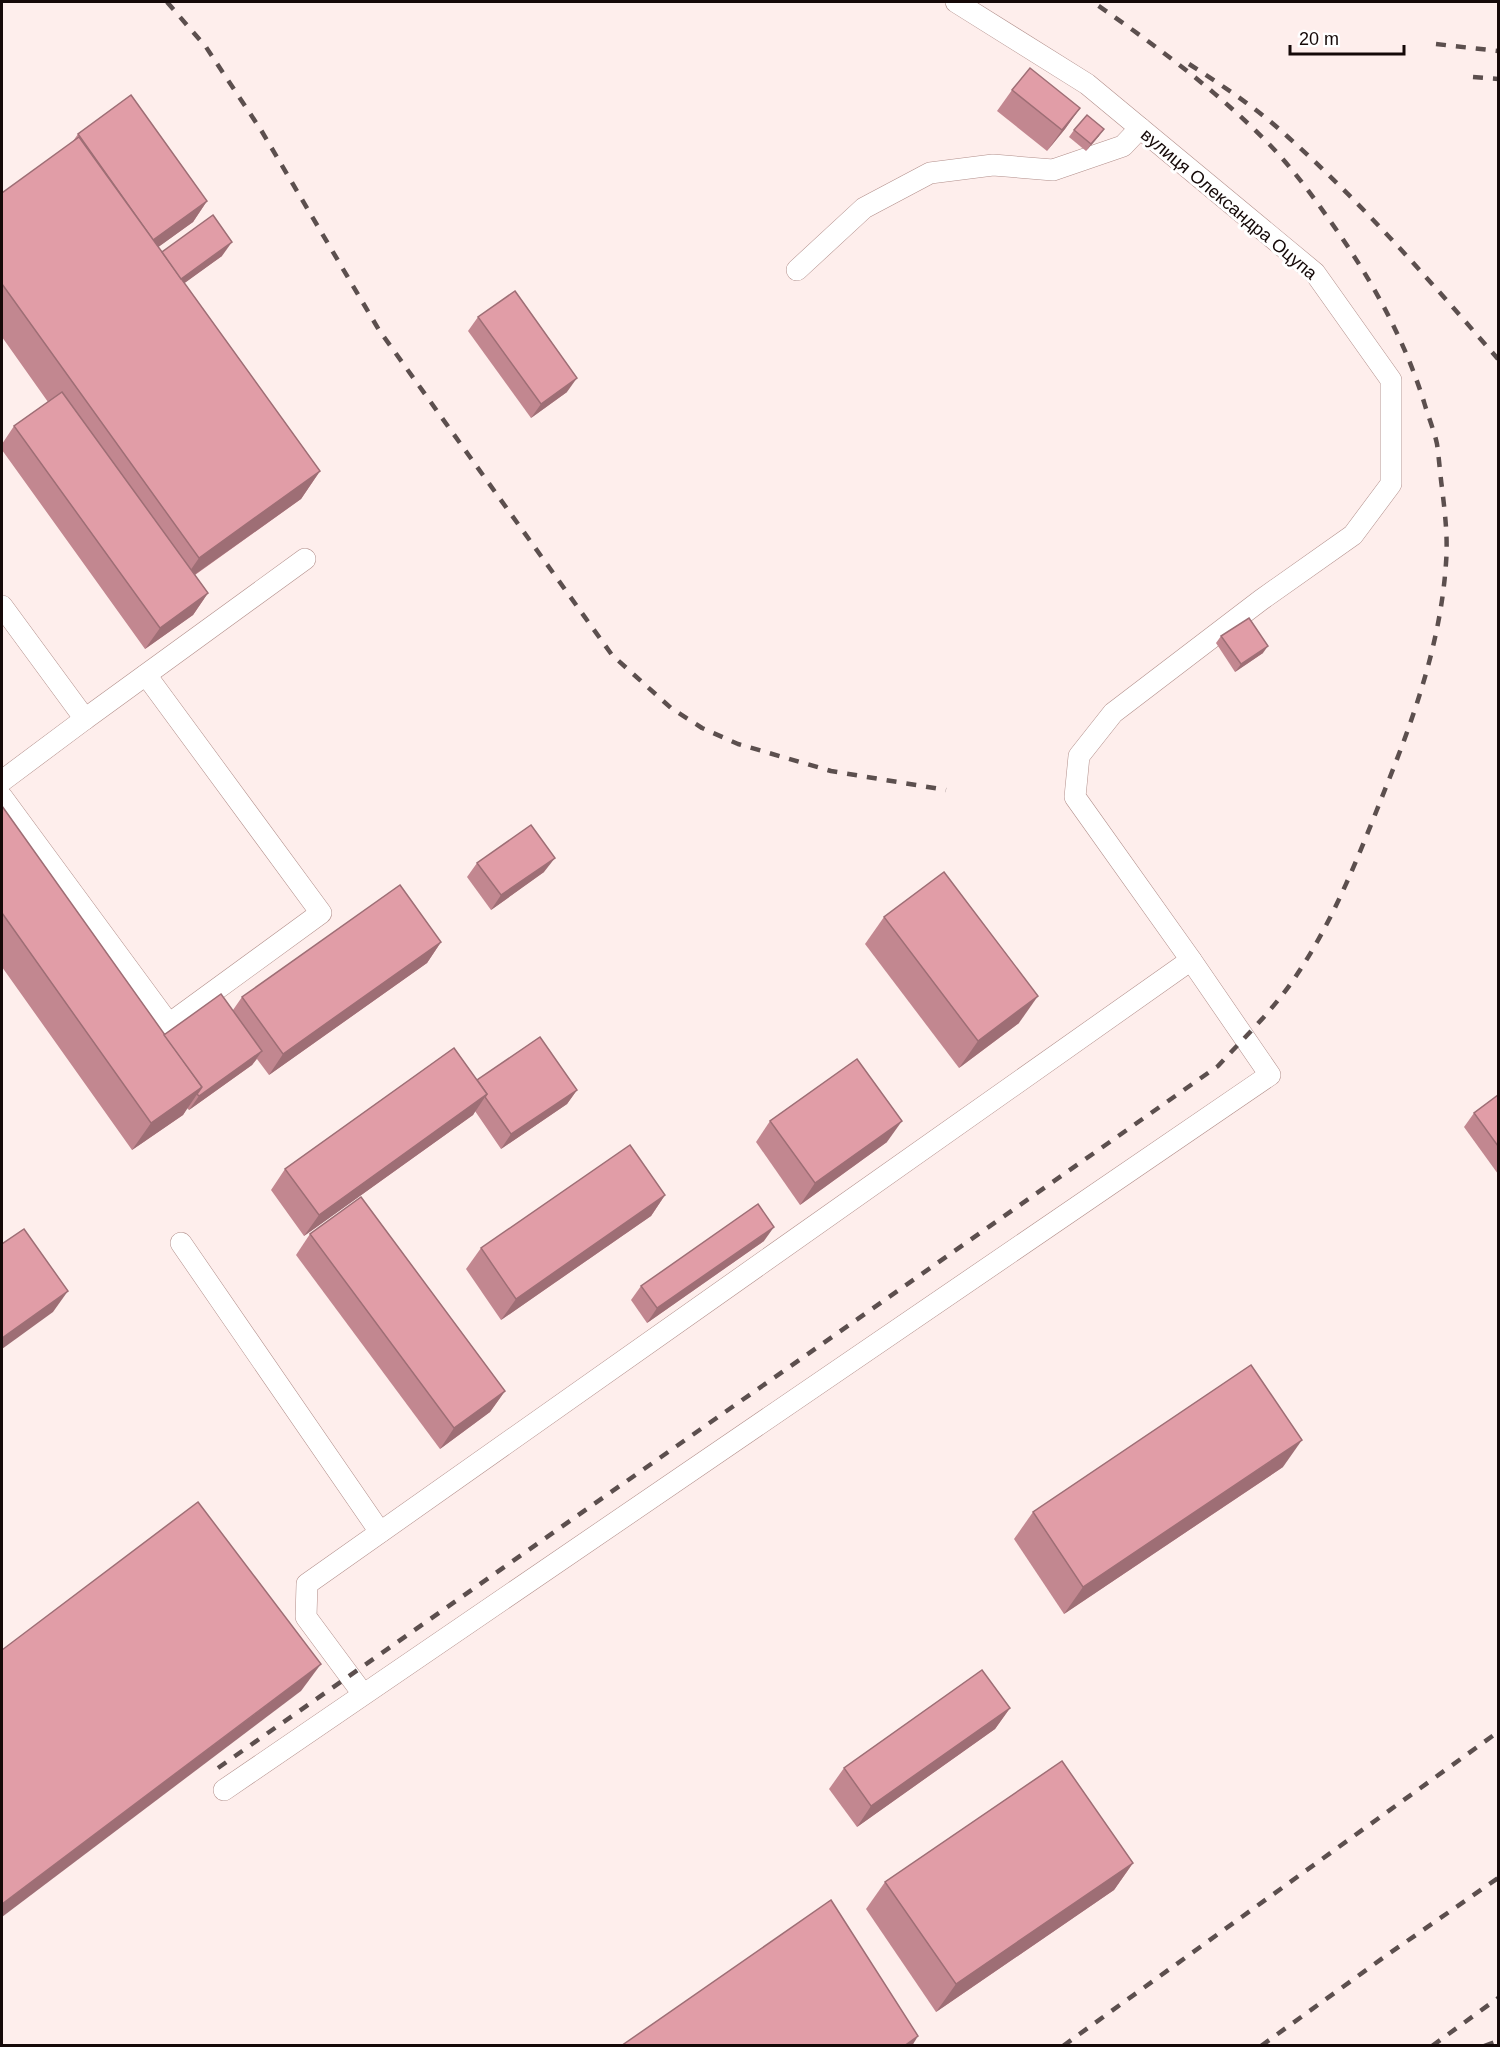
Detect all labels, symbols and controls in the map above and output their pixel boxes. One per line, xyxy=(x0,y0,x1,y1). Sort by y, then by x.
scale bar xyxy=(1290,18,1404,56)
text: 20 m xyxy=(1299,29,1339,49)
street label: вулиця Олександра Оцупа xyxy=(1137,125,1322,284)

